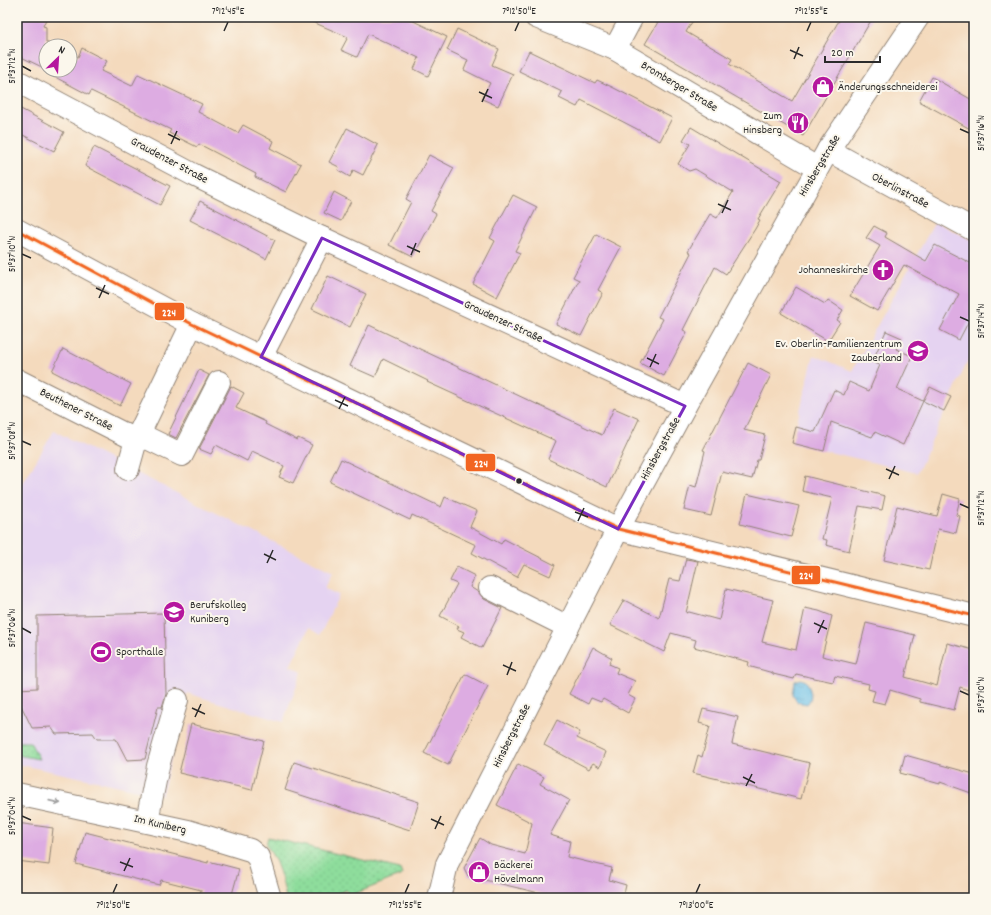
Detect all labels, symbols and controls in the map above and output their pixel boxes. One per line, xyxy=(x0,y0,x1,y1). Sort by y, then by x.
text: 7°12'45"E xyxy=(212,5,245,19)
text: 7°12'50"E xyxy=(502,5,536,19)
text: 7°12'55"E xyxy=(795,5,828,19)
north arrow xyxy=(38,38,78,78)
scale bar xyxy=(825,38,880,64)
text: N xyxy=(56,42,68,59)
text: 20 m xyxy=(831,45,854,62)
text: 51°37'12"N xyxy=(6,48,20,84)
street label: Bromberger Straße xyxy=(637,57,721,117)
shop icon: Änderungsschneiderei xyxy=(810,74,836,100)
place label: Änderungsschneiderei xyxy=(838,79,937,96)
place label: Zum Hinsberg xyxy=(743,108,782,139)
restaurant icon: Zum Hinsberg xyxy=(785,110,811,136)
text: 51°37'16"N xyxy=(975,115,989,151)
street label: Hinsbergstraße xyxy=(795,132,845,200)
street label: Graudenzer Straße xyxy=(127,133,211,189)
street label: Oberlinstraße xyxy=(868,169,932,213)
text: 51°37'10"N xyxy=(6,236,20,272)
church icon: Johanneskirche xyxy=(870,257,896,283)
place label: Johanneskirche xyxy=(799,262,868,279)
street label: Graudenzer Straße xyxy=(461,296,545,348)
line badge: 224 xyxy=(154,302,185,321)
text: 51°37'14"N xyxy=(975,303,989,339)
text: 224 xyxy=(162,306,176,322)
place label: Ev. Oberlin-Familienzentrum Zauberland xyxy=(775,336,902,367)
school or university icon: Ev. Oberlin-Familienzentrum Zauberland xyxy=(905,338,931,364)
street label: Beuthener Straße xyxy=(36,384,116,436)
street label: Hinsbergstraße xyxy=(637,414,685,484)
text: 51°37'08"N xyxy=(6,422,20,460)
line badge: 224 xyxy=(465,453,496,472)
text: 224 xyxy=(474,457,488,473)
unlabelled marker xyxy=(514,476,524,486)
text: 51°37'12"N xyxy=(975,490,989,526)
line badge: 224 xyxy=(791,565,821,585)
text: 224 xyxy=(799,569,813,585)
place label: Berufskolleg Kuniberg xyxy=(190,597,246,628)
school or university icon: Berufskolleg Kuniberg xyxy=(161,599,187,625)
text: 51°37'06"N xyxy=(6,608,20,648)
sports icon: Sporthalle xyxy=(88,639,114,665)
place label: Sporthalle xyxy=(116,644,163,661)
text: 51°37'10"N xyxy=(975,677,989,713)
street label: Hinsbergstraße xyxy=(489,701,535,771)
text: 51°37'04"N xyxy=(6,797,20,835)
one-way arrow xyxy=(48,799,61,807)
street label: Im Kuniberg xyxy=(132,811,188,839)
place label: Bäckerei Hövelmann xyxy=(494,857,544,888)
shop icon: Bäckerei Hövelmann xyxy=(466,859,492,885)
text: 7°12'50"E xyxy=(96,899,130,913)
text: 7°12'55"E xyxy=(389,899,422,913)
text: 7°13'00"E xyxy=(679,899,714,913)

